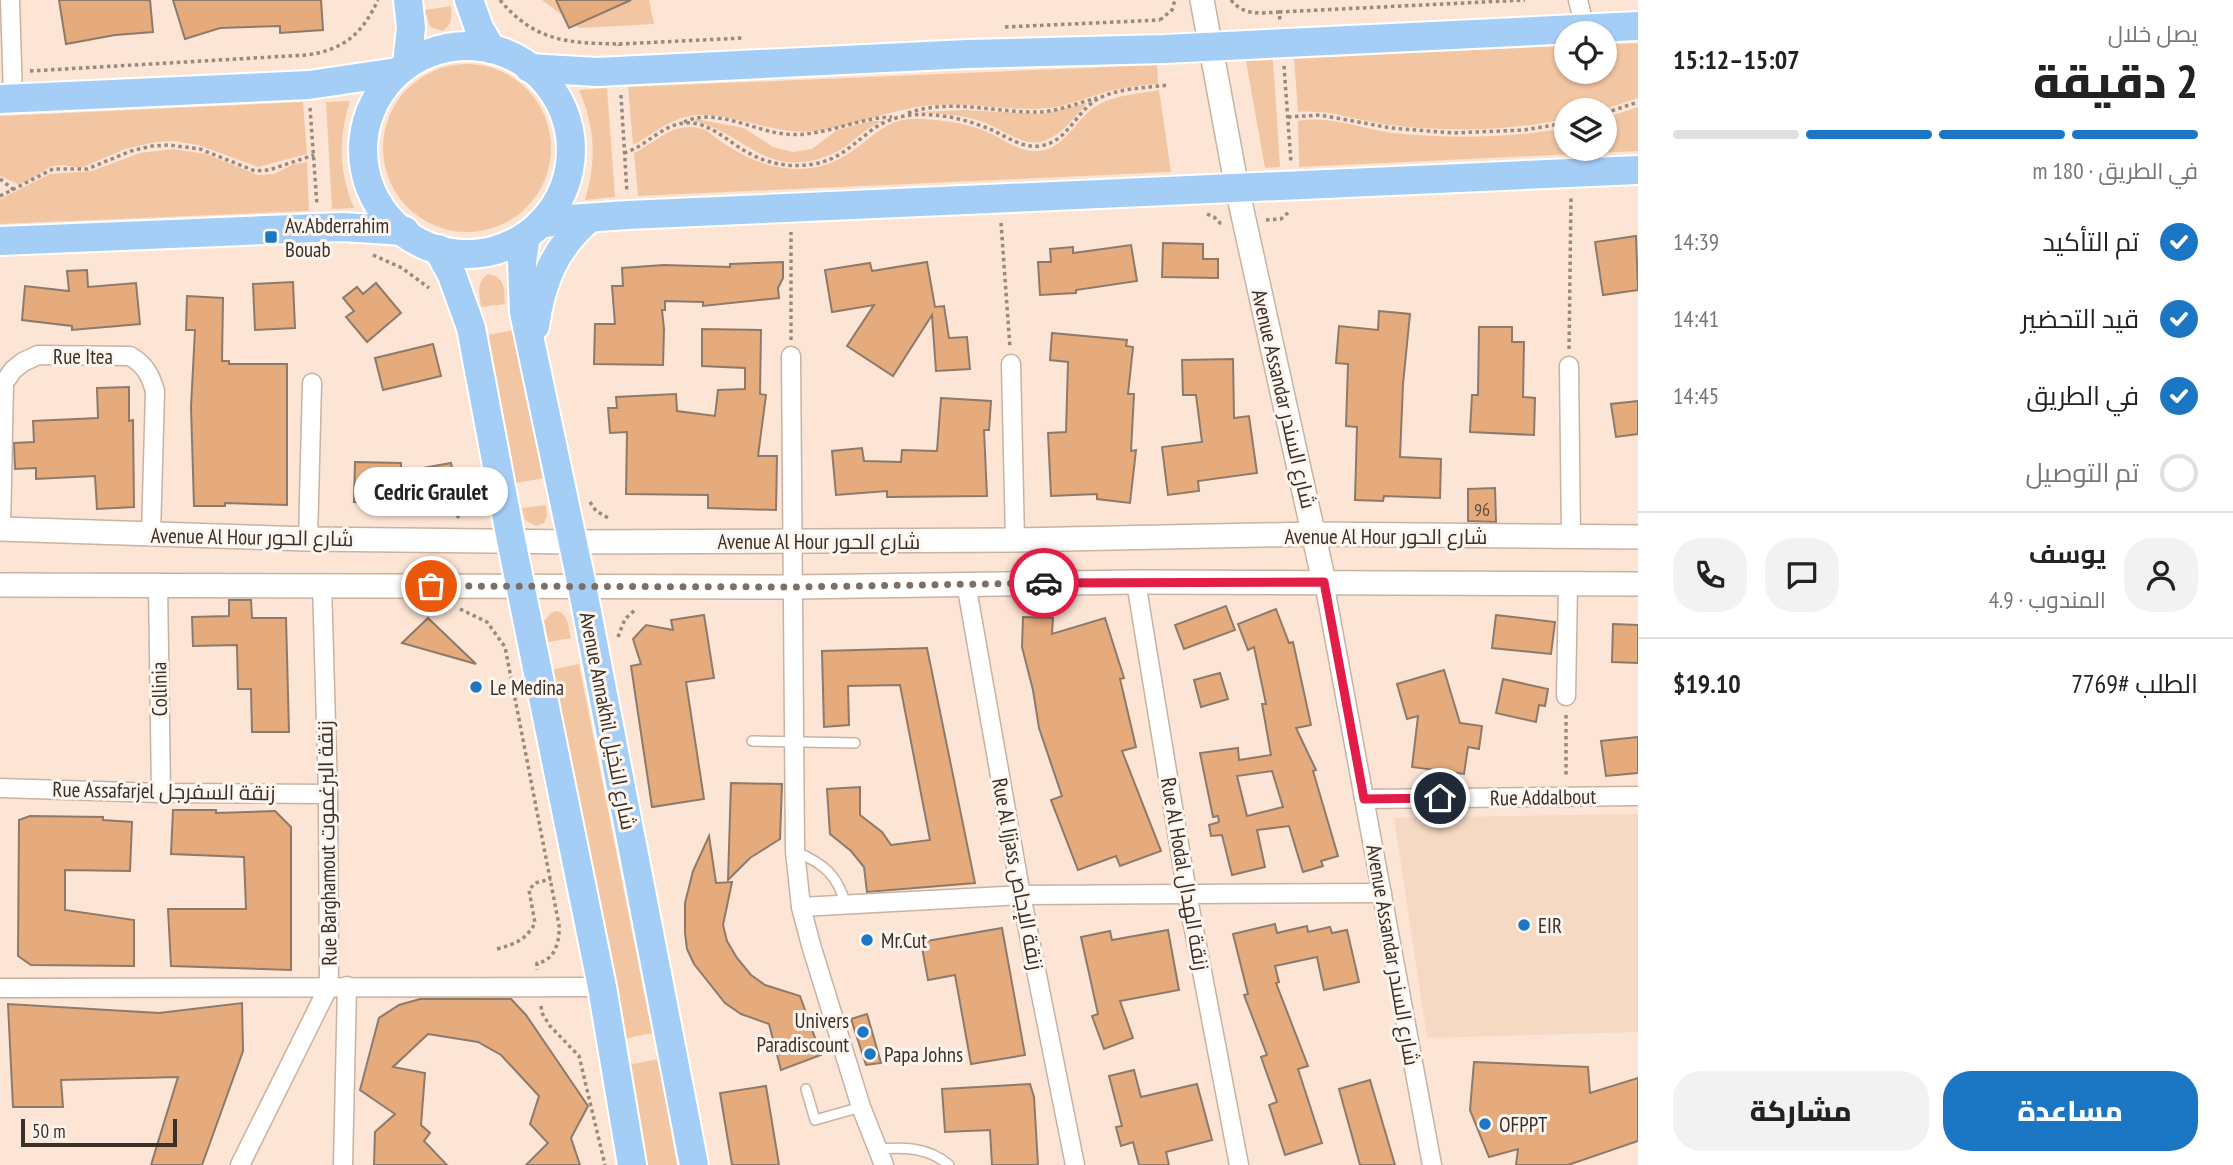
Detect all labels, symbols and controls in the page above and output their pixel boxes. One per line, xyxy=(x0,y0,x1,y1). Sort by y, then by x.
text: يصل خلال xyxy=(2108,19,2198,48)
map controls xyxy=(1554,21,1617,161)
button: locate xyxy=(1554,21,1617,84)
text: 15:07–15:12 xyxy=(1673,43,1800,76)
text: 2 دقيقة xyxy=(2033,51,2198,111)
button: layers xyxy=(1554,98,1617,161)
text: في الطريق · 180 m xyxy=(2033,156,2198,185)
place label: Av.Abderrahim Bouab xyxy=(285,212,389,263)
icon: check xyxy=(2160,223,2198,261)
text: تم التأكيد xyxy=(2042,225,2139,258)
text: 14:39 xyxy=(1673,227,1719,256)
marker: Av.Abderrahim Bouab xyxy=(263,229,279,245)
street label: Avenue Assandar شارع السندر xyxy=(1245,287,1322,511)
icon: check xyxy=(2160,300,2198,338)
text: قيد التحضير xyxy=(2021,302,2139,335)
text: 14:41 xyxy=(1673,304,1719,333)
street label: Rue Itea xyxy=(53,343,113,370)
icon: check xyxy=(2160,377,2198,415)
text: في الطريق xyxy=(2026,379,2139,412)
text: 14:45 xyxy=(1673,381,1719,410)
text: تم التوصيل xyxy=(2025,456,2139,489)
callout: Cedric Graulet xyxy=(354,467,508,516)
text: Cedric Graulet xyxy=(374,477,488,506)
house number: 96 xyxy=(1474,498,1490,521)
street label: Avenue Al Hour شارع الحور xyxy=(150,522,354,553)
street label: Avenue Al Hour شارع الحور xyxy=(1285,523,1487,551)
street label: Avenue Al Hour شارع الحور xyxy=(718,528,920,556)
text: يوسف xyxy=(2029,537,2106,570)
button: phone xyxy=(1673,538,1747,612)
button: chat xyxy=(1765,538,1839,612)
button: person xyxy=(2124,538,2198,612)
courier xyxy=(1009,548,1079,618)
pin xyxy=(401,556,461,616)
icon: car xyxy=(1025,564,1063,602)
icon: bag xyxy=(412,567,450,605)
text: المندوب · 4.9 xyxy=(1989,585,2106,614)
street label: Avenue Annakhil شارع النخيل xyxy=(573,610,642,832)
street label: Collinia xyxy=(145,661,173,717)
text: $19.10 xyxy=(1673,667,1741,700)
text: الطلب #7769 xyxy=(2071,667,2198,700)
place label: Le Medina xyxy=(490,674,564,701)
marker: Le Medina xyxy=(468,679,484,695)
street label: Rue Barghamout زنقة البرغموت xyxy=(311,720,343,966)
pin xyxy=(1410,768,1470,828)
street label: Rue Al Hodal زنقة الهدال xyxy=(1155,775,1215,973)
street label: Rue Assafarjel زنقة السفرجل xyxy=(52,776,276,806)
street label: Rue Al Ijjass زنقة الإجاص xyxy=(986,776,1050,972)
icon: home xyxy=(1421,779,1459,817)
street label: Rue Addalbout xyxy=(1490,783,1597,811)
street label: Avenue Assandar شارع السندر xyxy=(1359,842,1426,1068)
place label: EIR xyxy=(1538,912,1562,939)
marker: EIR xyxy=(1516,917,1532,933)
place label: Mr.Cut xyxy=(881,927,927,954)
marker: Mr.Cut xyxy=(859,932,875,948)
place label: Univers Paradiscount xyxy=(756,1007,849,1058)
marker: Univers Paradiscount xyxy=(855,1024,871,1040)
place label: Papa Johns xyxy=(884,1041,963,1068)
marker: Papa Johns xyxy=(862,1046,878,1062)
button: مشاركة xyxy=(1673,1071,1929,1151)
button: مساعدة xyxy=(1943,1071,2198,1151)
place label: OFPPT xyxy=(1499,1111,1548,1138)
scale bar xyxy=(21,1116,177,1148)
marker: OFPPT xyxy=(1477,1116,1493,1132)
text: 50 m xyxy=(32,1119,66,1143)

